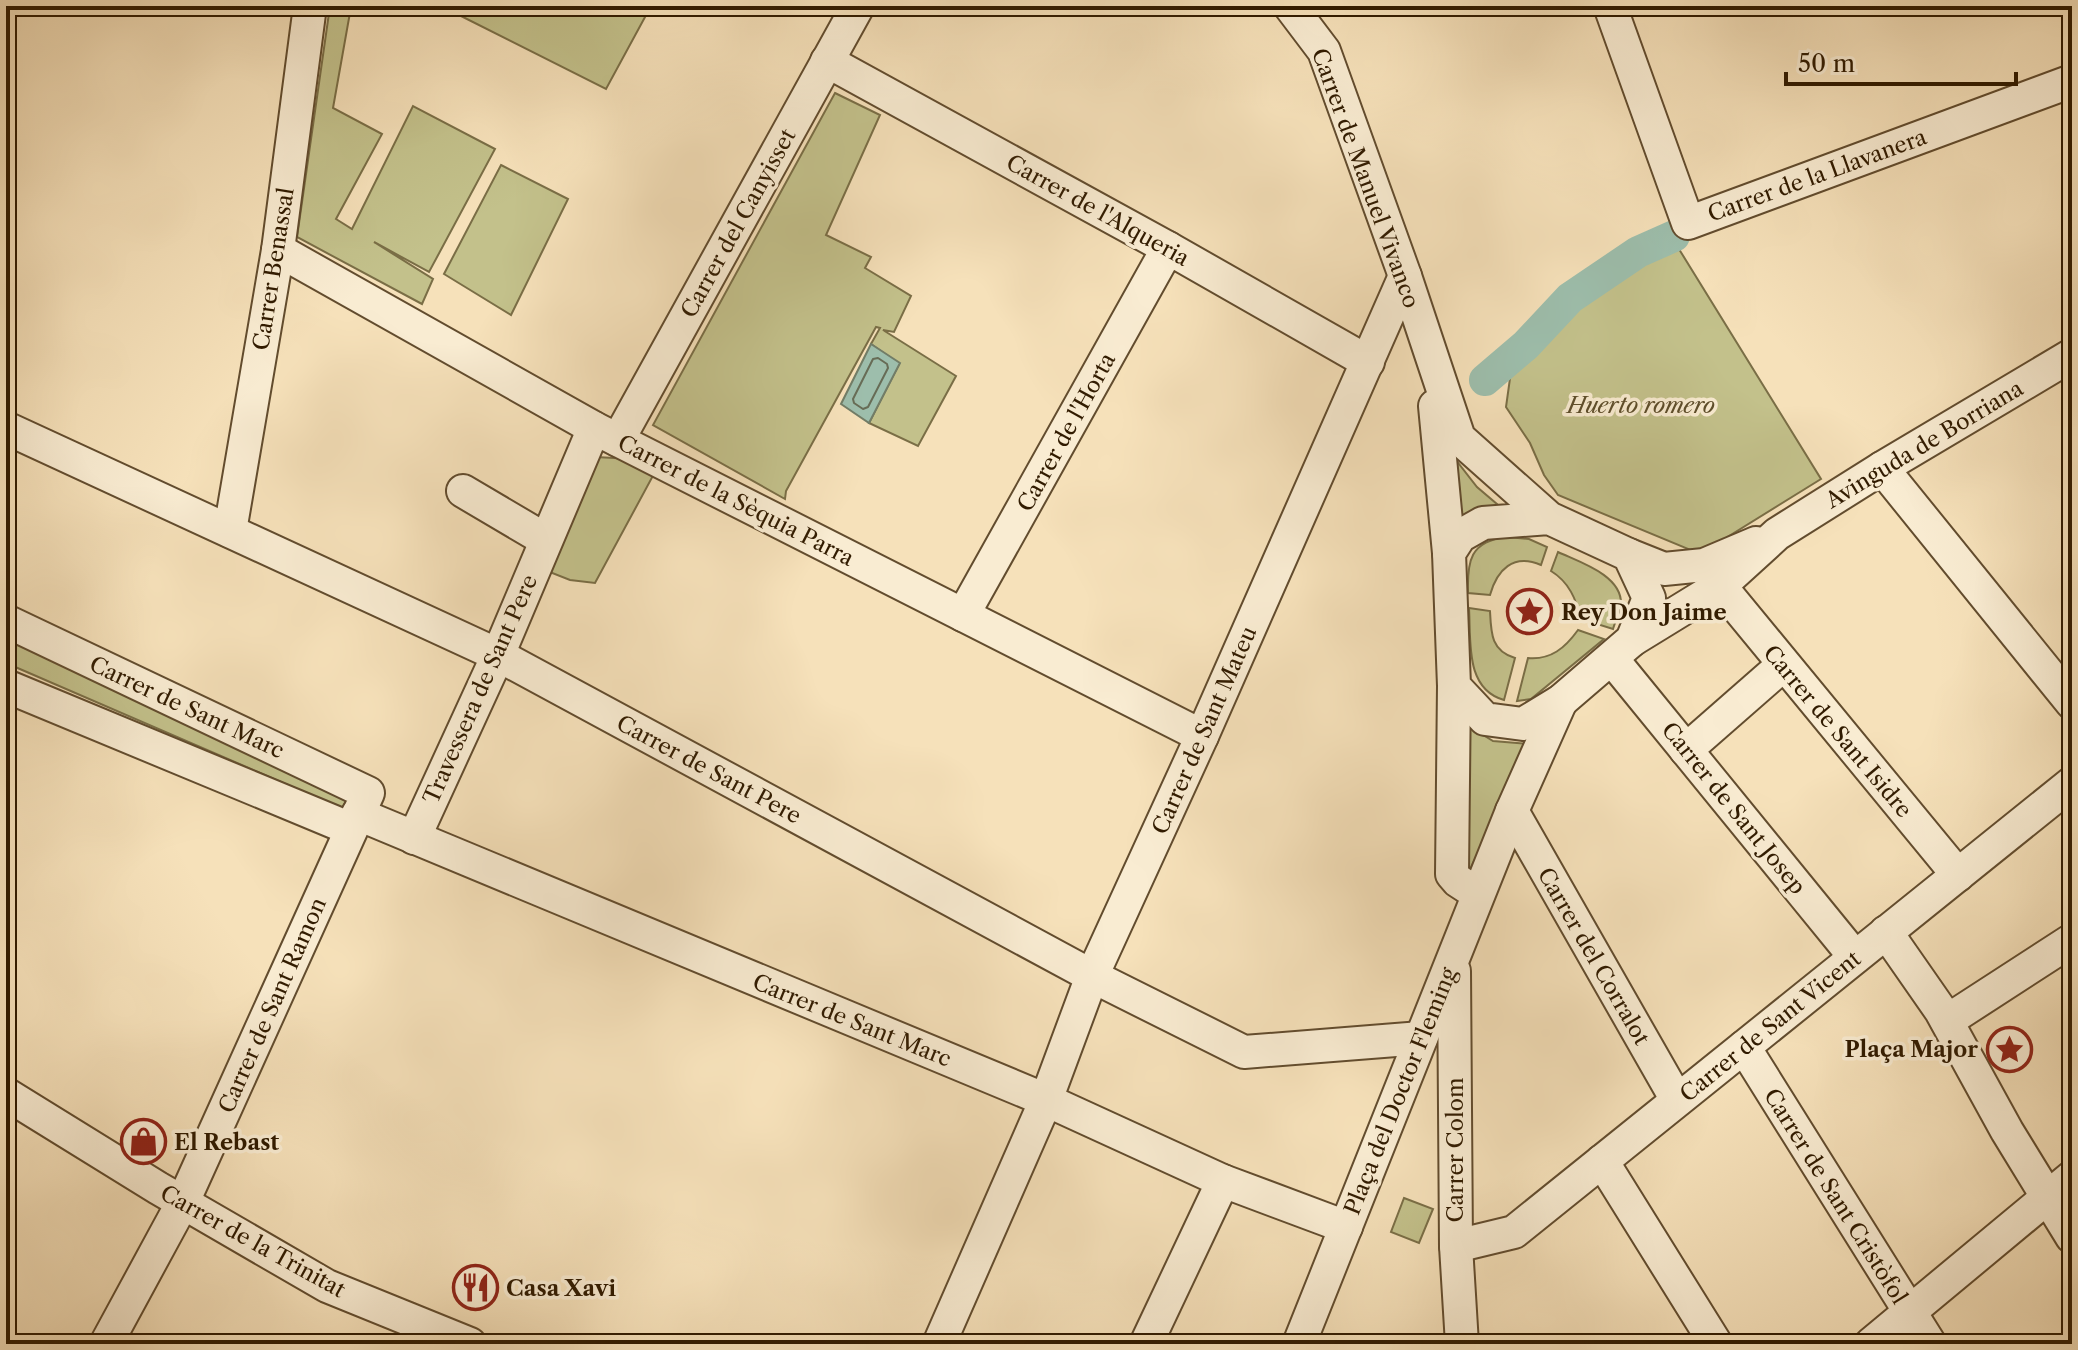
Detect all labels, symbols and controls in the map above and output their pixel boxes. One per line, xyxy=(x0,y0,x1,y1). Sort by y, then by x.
scale bar xyxy=(1786,36,2016,86)
street label: Carrer de Manuel Vivanco xyxy=(1306,45,1425,312)
text: 50 m xyxy=(1798,49,1855,78)
street label: Carrer de la Llavanera xyxy=(1704,123,1931,228)
street label: Carrer del Canyisset xyxy=(675,124,802,322)
street label: Carrer de l'Alqueria xyxy=(1002,149,1194,272)
street label: Carrer Benassal xyxy=(247,185,300,352)
street label: Carrer de l'Horta xyxy=(1012,348,1121,516)
street label: Avinguda de Borriana xyxy=(1820,375,2028,515)
park label: Huerto romero xyxy=(1565,392,1715,419)
street label: Carrer de la Sèquia Parra xyxy=(613,429,859,572)
street label: Travessera de Sant Pere xyxy=(418,570,543,808)
place icon: Rey Don Jaime xyxy=(1506,588,1554,636)
place label: Rey Don Jaime xyxy=(1561,599,1727,626)
street label: Carrer de Sant Mateu xyxy=(1146,622,1263,838)
street label: Carrer de Sant Isidre xyxy=(1758,640,1918,823)
street label: Carrer de Sant Marc xyxy=(85,650,288,764)
street label: Carrer de Sant Pere xyxy=(612,709,806,829)
street label: Carrer de Sant Josep xyxy=(1656,717,1811,900)
street label: Carrer del Corralot xyxy=(1532,863,1655,1050)
street label: Carrer de Sant Ramon xyxy=(213,893,332,1117)
street label: Carrer de Sant Vicent xyxy=(1675,945,1866,1108)
street label: Plaça del Doctor Fleming xyxy=(1338,963,1463,1219)
street label: Carrer de Sant Marc xyxy=(749,968,955,1073)
place icon: Plaça Major xyxy=(1985,1025,2033,1073)
place label: Plaça Major xyxy=(1844,1036,1978,1063)
street label: Carrer Colom xyxy=(1442,1077,1469,1222)
street label: Carrer de Sant Cristòfol xyxy=(1758,1084,1913,1309)
shop icon: El Rebast xyxy=(119,1118,167,1166)
place label: El Rebast xyxy=(174,1129,279,1156)
street label: Carrer de la Trinitat xyxy=(156,1179,350,1304)
restaurant icon: Casa Xavi xyxy=(451,1264,499,1312)
place label: Casa Xavi xyxy=(506,1275,616,1302)

